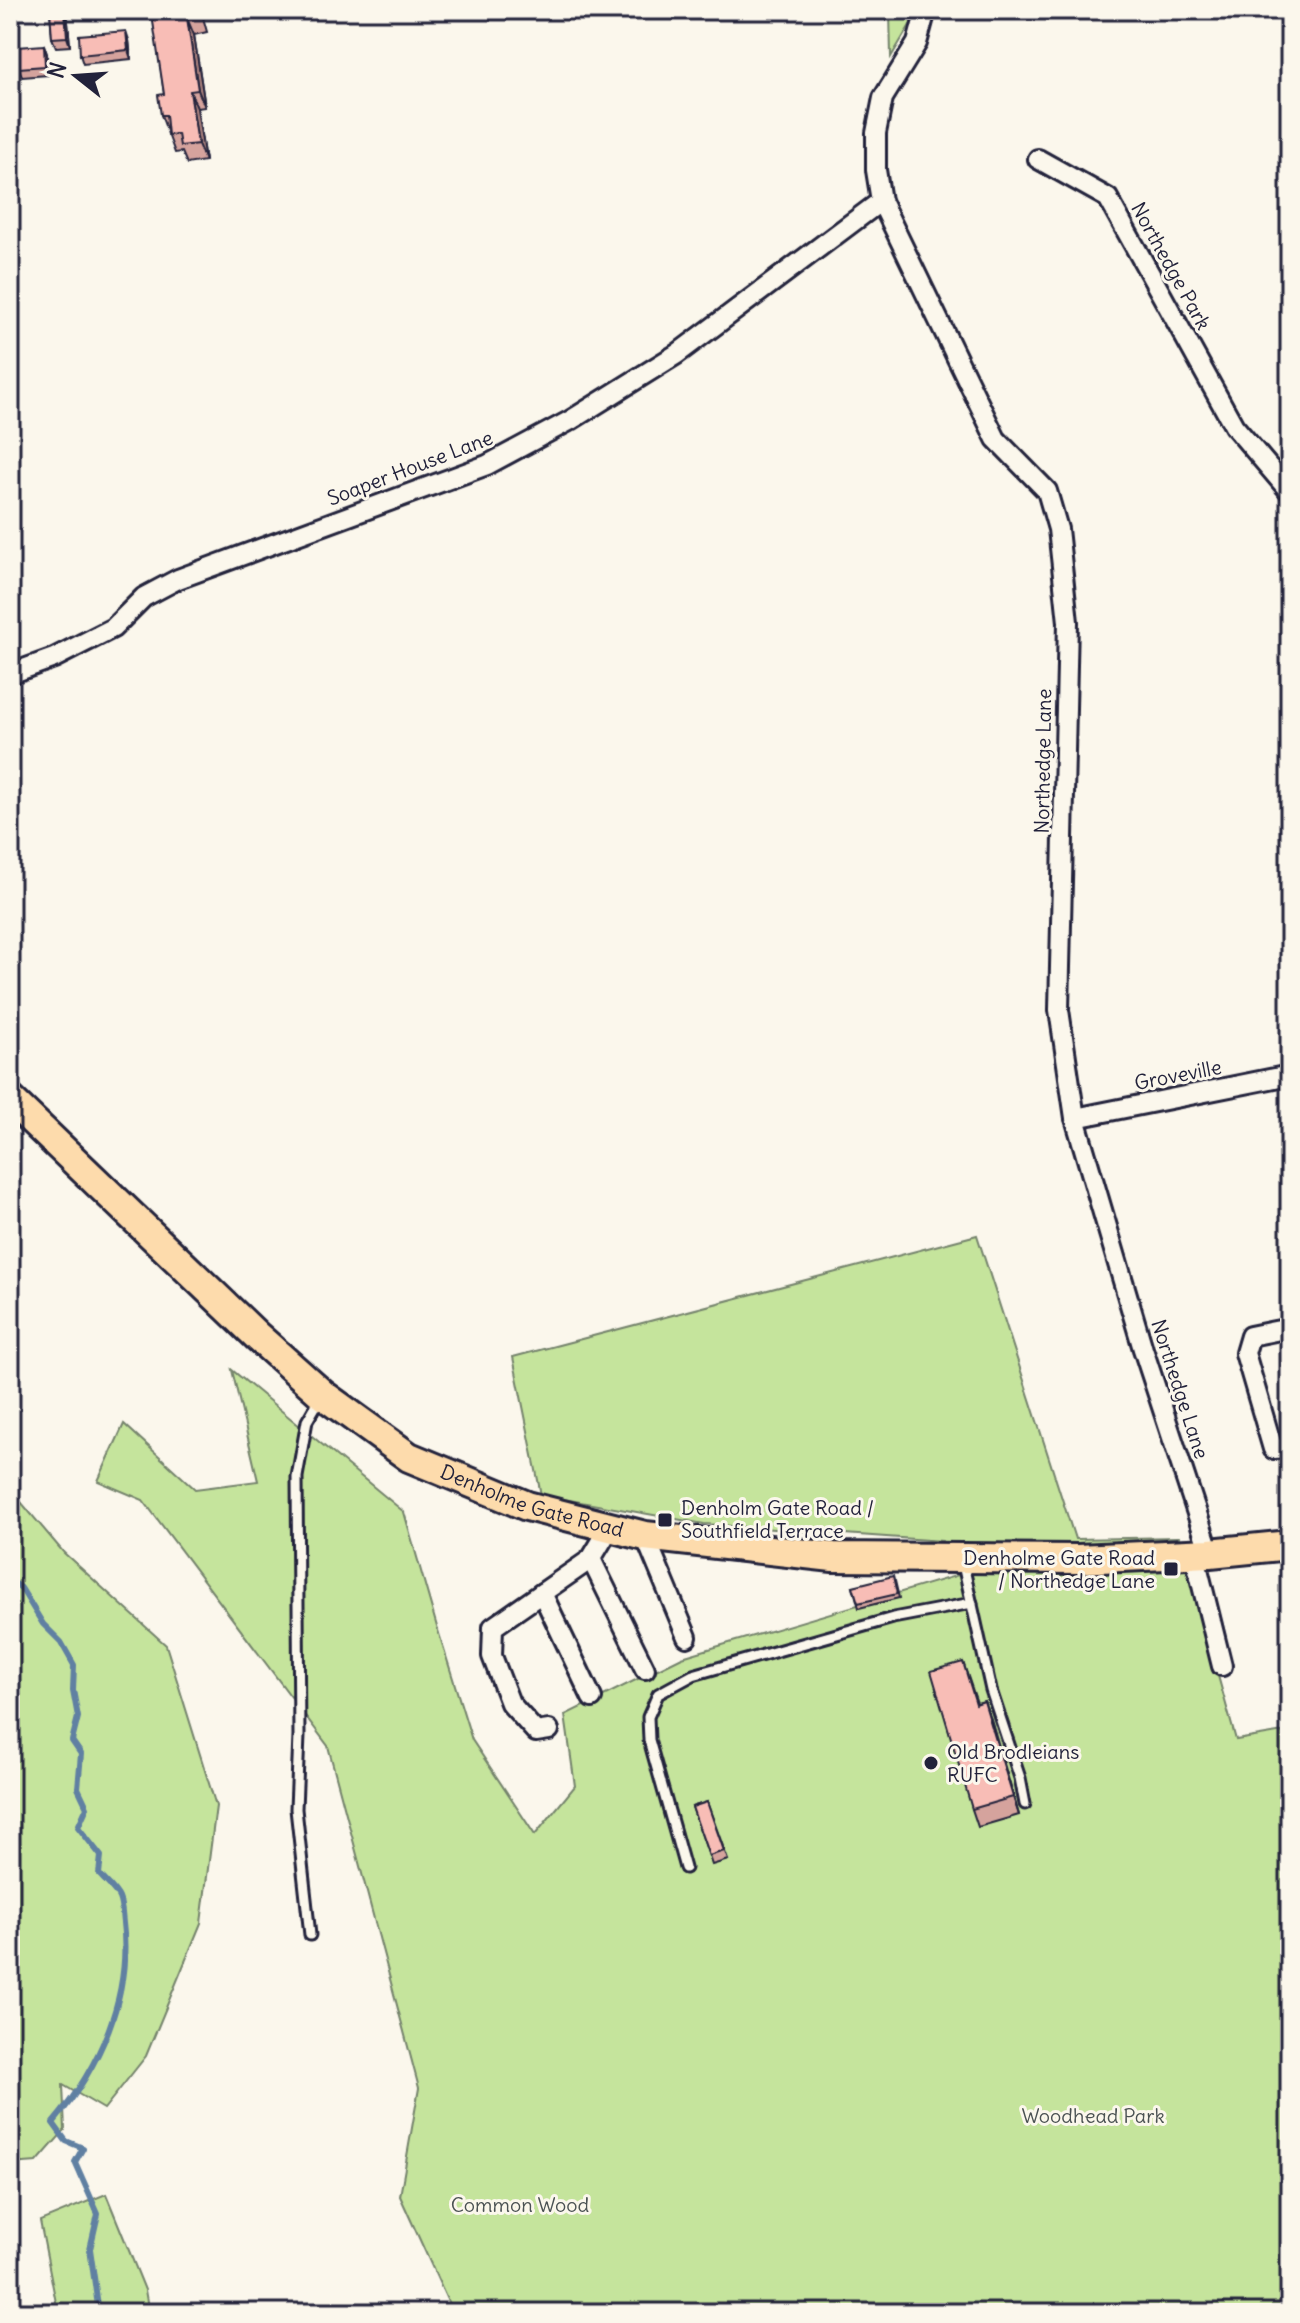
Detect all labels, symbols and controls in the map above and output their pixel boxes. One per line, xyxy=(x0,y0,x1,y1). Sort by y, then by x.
north arrow xyxy=(36,36,116,116)
text: N xyxy=(41,59,72,82)
street label: Northedge Park xyxy=(1126,198,1217,334)
street label: Soaper House Lane xyxy=(323,424,496,511)
street label: Northedge Lane xyxy=(1029,688,1056,834)
street label: Groveville xyxy=(1132,1054,1224,1095)
street label: Northedge Lane xyxy=(1146,1316,1215,1462)
street label: Denholme Gate Road xyxy=(437,1459,627,1542)
place label: Denholm Gate Road / Southfield Terrace xyxy=(681,1495,874,1543)
marker: Denholm Gate Road / Southfield Terrace xyxy=(656,1511,674,1529)
place label: Denholme Gate Road / Northedge Lane xyxy=(963,1545,1155,1593)
marker: Denholme Gate Road / Northedge Lane xyxy=(1162,1560,1180,1578)
place label: Old Brodleians RUFC xyxy=(947,1739,1079,1787)
marker: Old Brodleians RUFC xyxy=(922,1754,940,1772)
park label: Woodhead Park xyxy=(1021,2103,1165,2128)
park label: Common Wood xyxy=(451,2192,590,2217)

